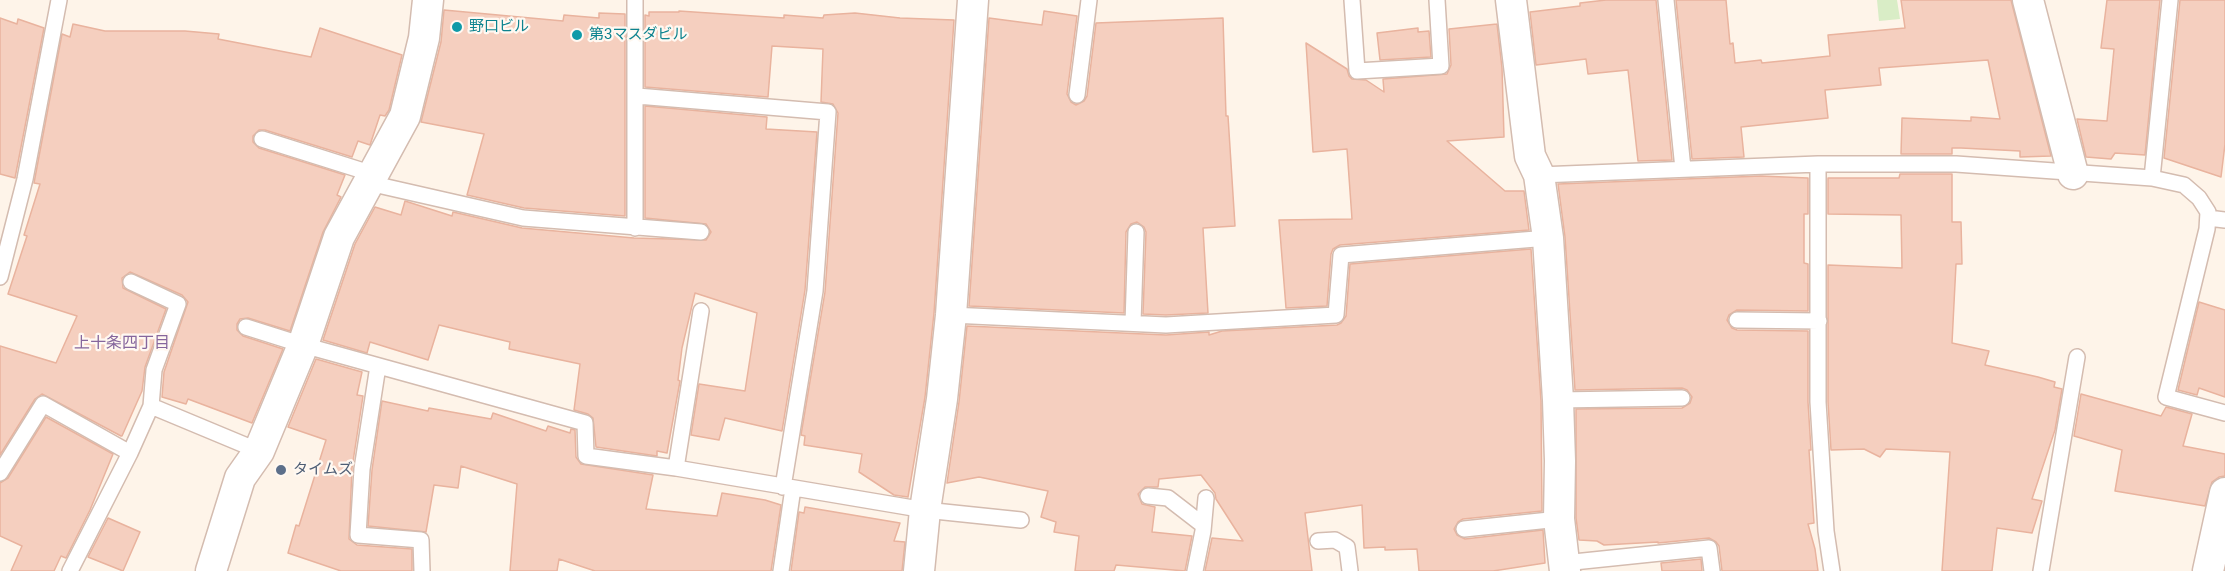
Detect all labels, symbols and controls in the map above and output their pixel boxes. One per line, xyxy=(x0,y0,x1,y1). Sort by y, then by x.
place label: 野口ビル xyxy=(469,18,529,36)
marker: 野口ビル xyxy=(450,20,464,34)
place label: 第3マスダビル xyxy=(589,26,687,44)
marker: 第3マスダビル xyxy=(570,28,584,42)
district label: 上十条四丁目 xyxy=(74,334,170,354)
place label: タイムズ xyxy=(293,461,353,479)
marker: タイムズ xyxy=(274,463,288,477)

